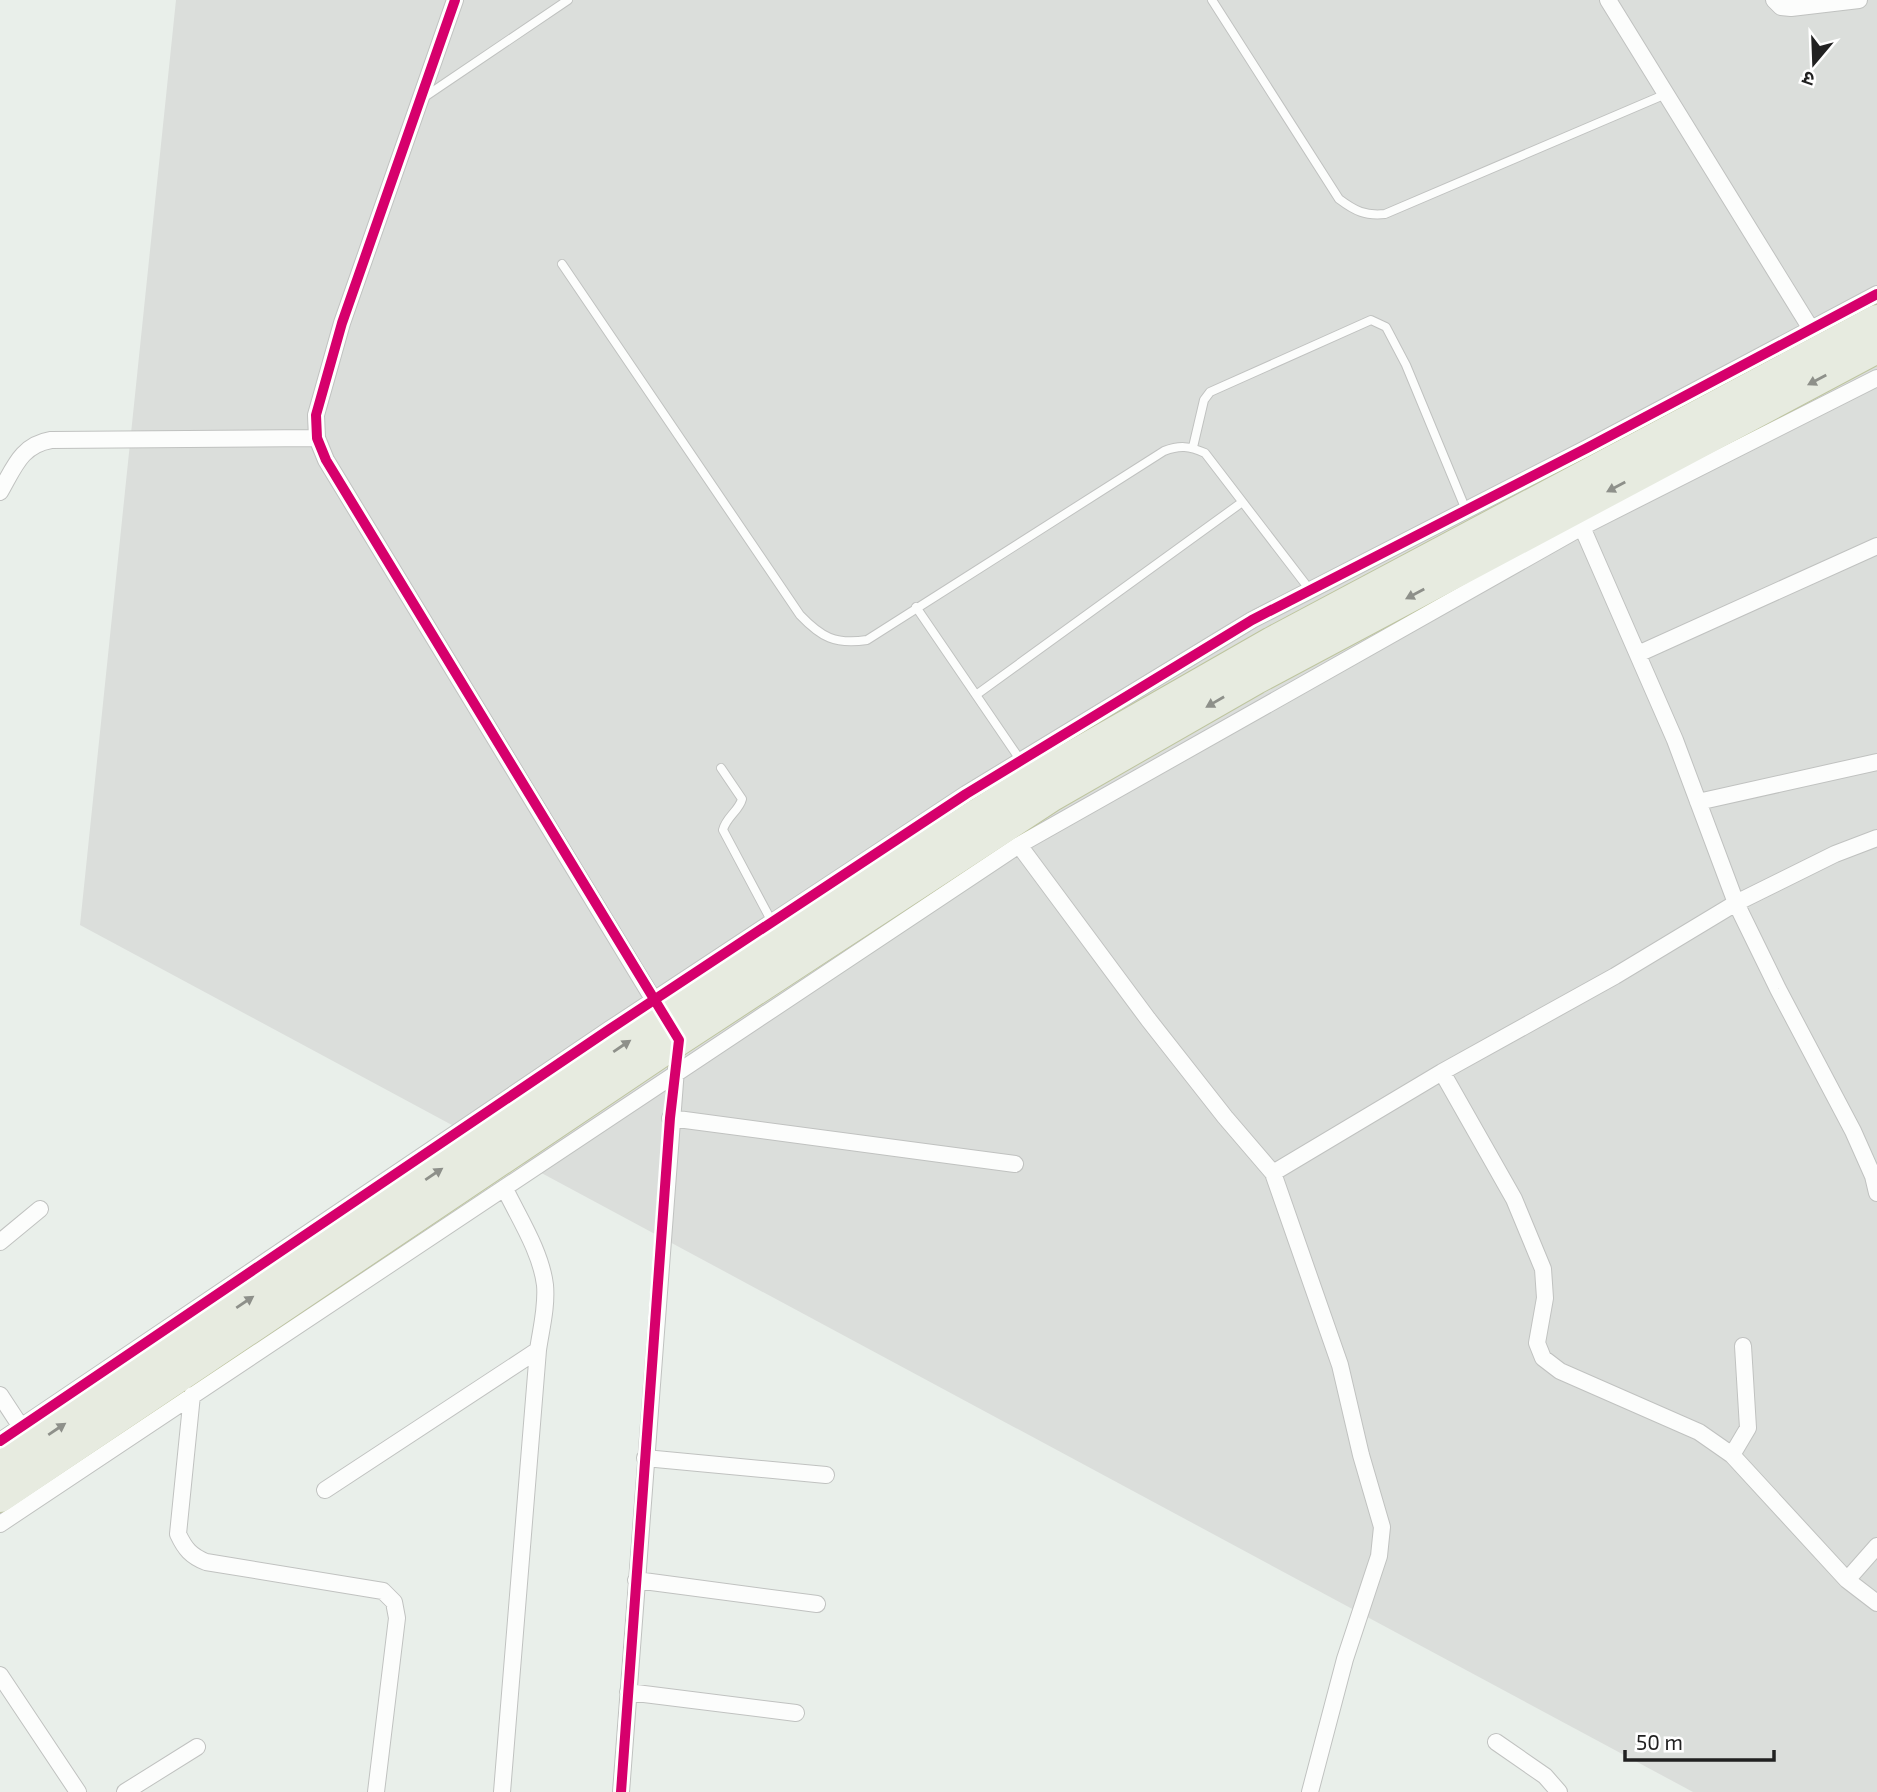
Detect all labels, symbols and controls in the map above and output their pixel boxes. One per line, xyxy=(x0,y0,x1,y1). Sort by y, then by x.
north arrow xyxy=(1779,28,1849,98)
text: उ xyxy=(1798,67,1817,92)
one-way arrow xyxy=(1807,374,1827,386)
one-way arrow xyxy=(1606,481,1626,493)
one-way arrow xyxy=(1405,588,1425,600)
one-way arrow xyxy=(1205,696,1225,708)
one-way arrow xyxy=(612,1040,632,1053)
one-way arrow xyxy=(424,1168,443,1181)
one-way arrow xyxy=(236,1295,254,1309)
one-way arrow xyxy=(47,1423,67,1436)
scale bar xyxy=(1625,1718,1774,1762)
text: 50 m xyxy=(1636,1729,1683,1754)

